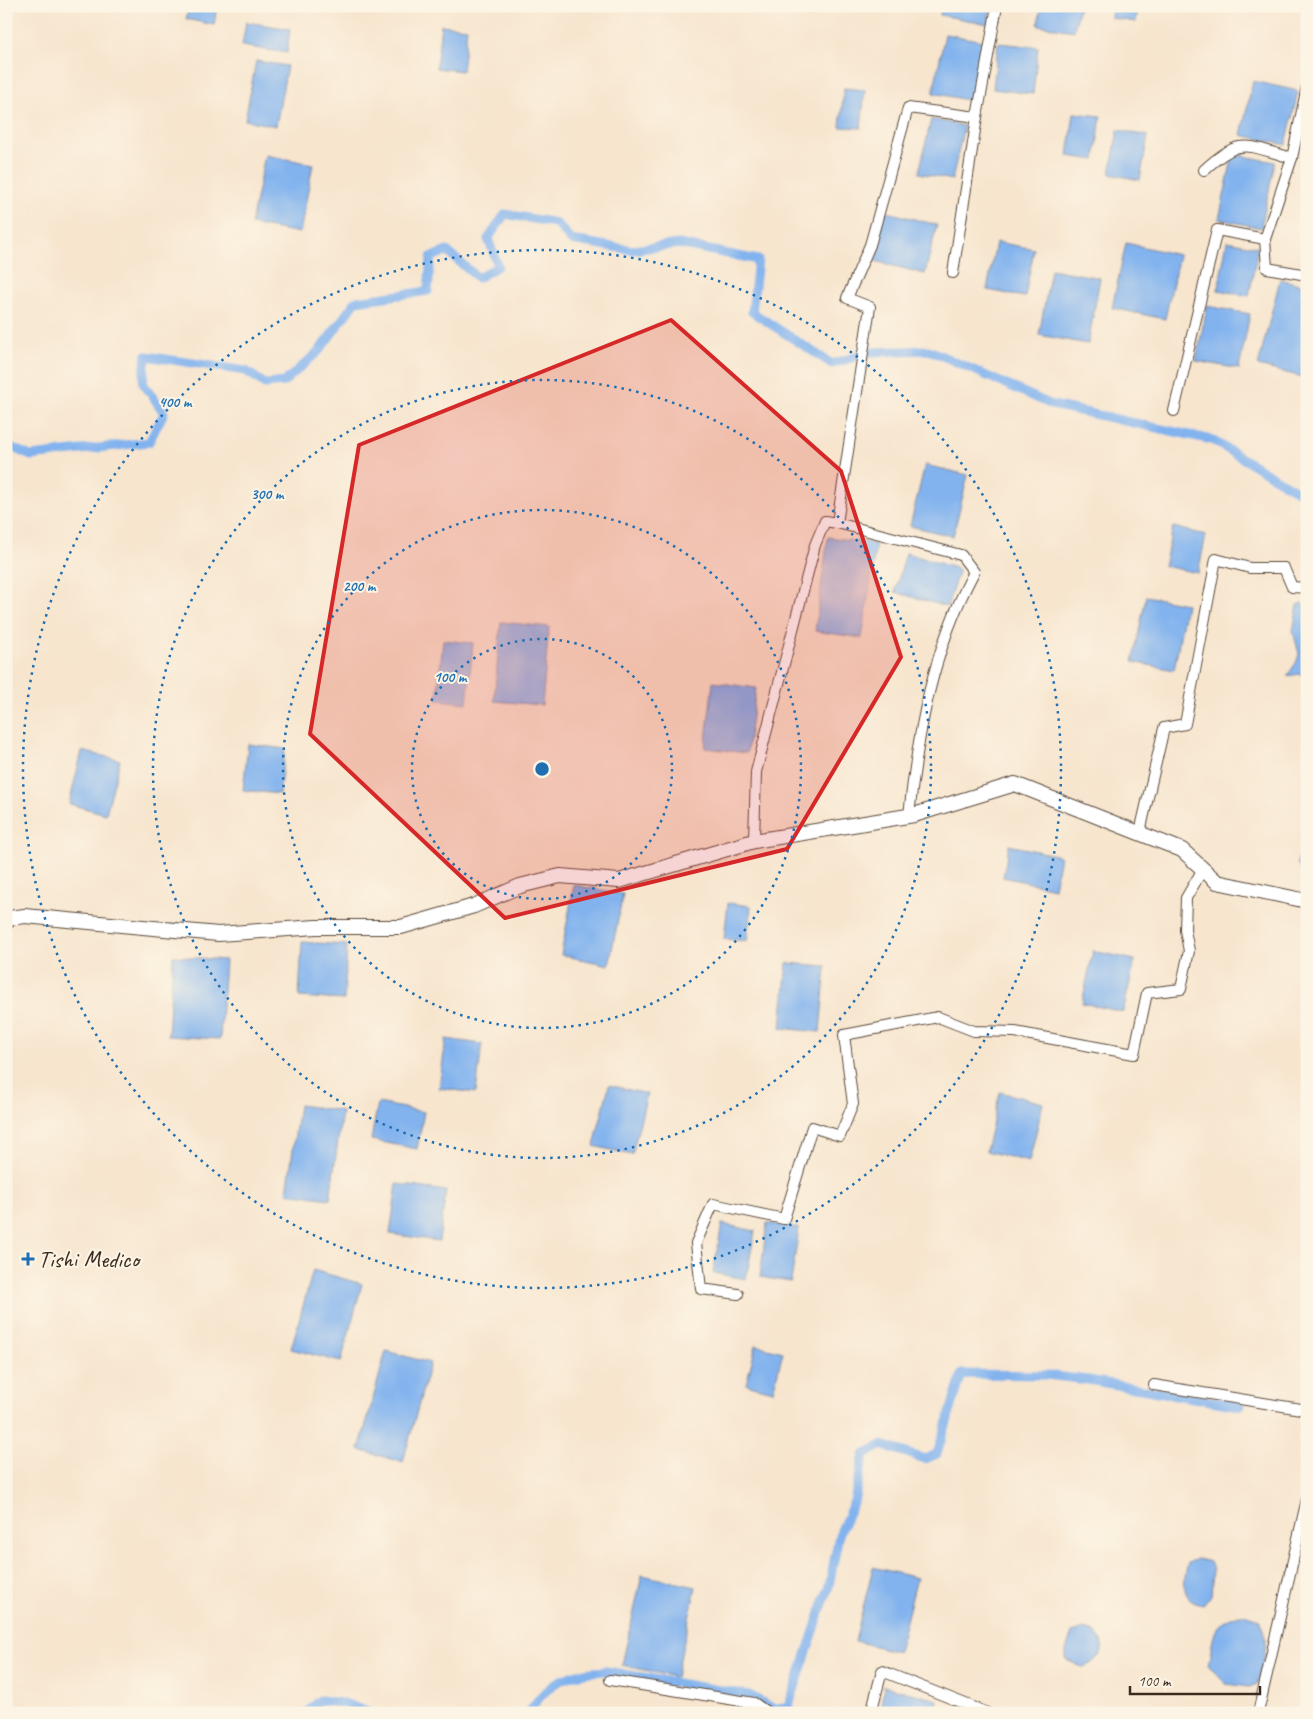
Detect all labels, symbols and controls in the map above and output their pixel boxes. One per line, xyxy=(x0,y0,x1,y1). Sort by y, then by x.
text: 400 m xyxy=(159,393,193,412)
text: 300 m xyxy=(251,485,285,504)
text: 200 m xyxy=(343,577,377,596)
text: 100 m xyxy=(434,668,468,687)
centre of rings xyxy=(533,760,551,778)
place label: Tishi Medico xyxy=(38,1244,141,1274)
marker: Tishi Medico xyxy=(22,1253,34,1265)
scale bar xyxy=(1130,1664,1260,1696)
text: 100 m xyxy=(1138,1672,1172,1691)

